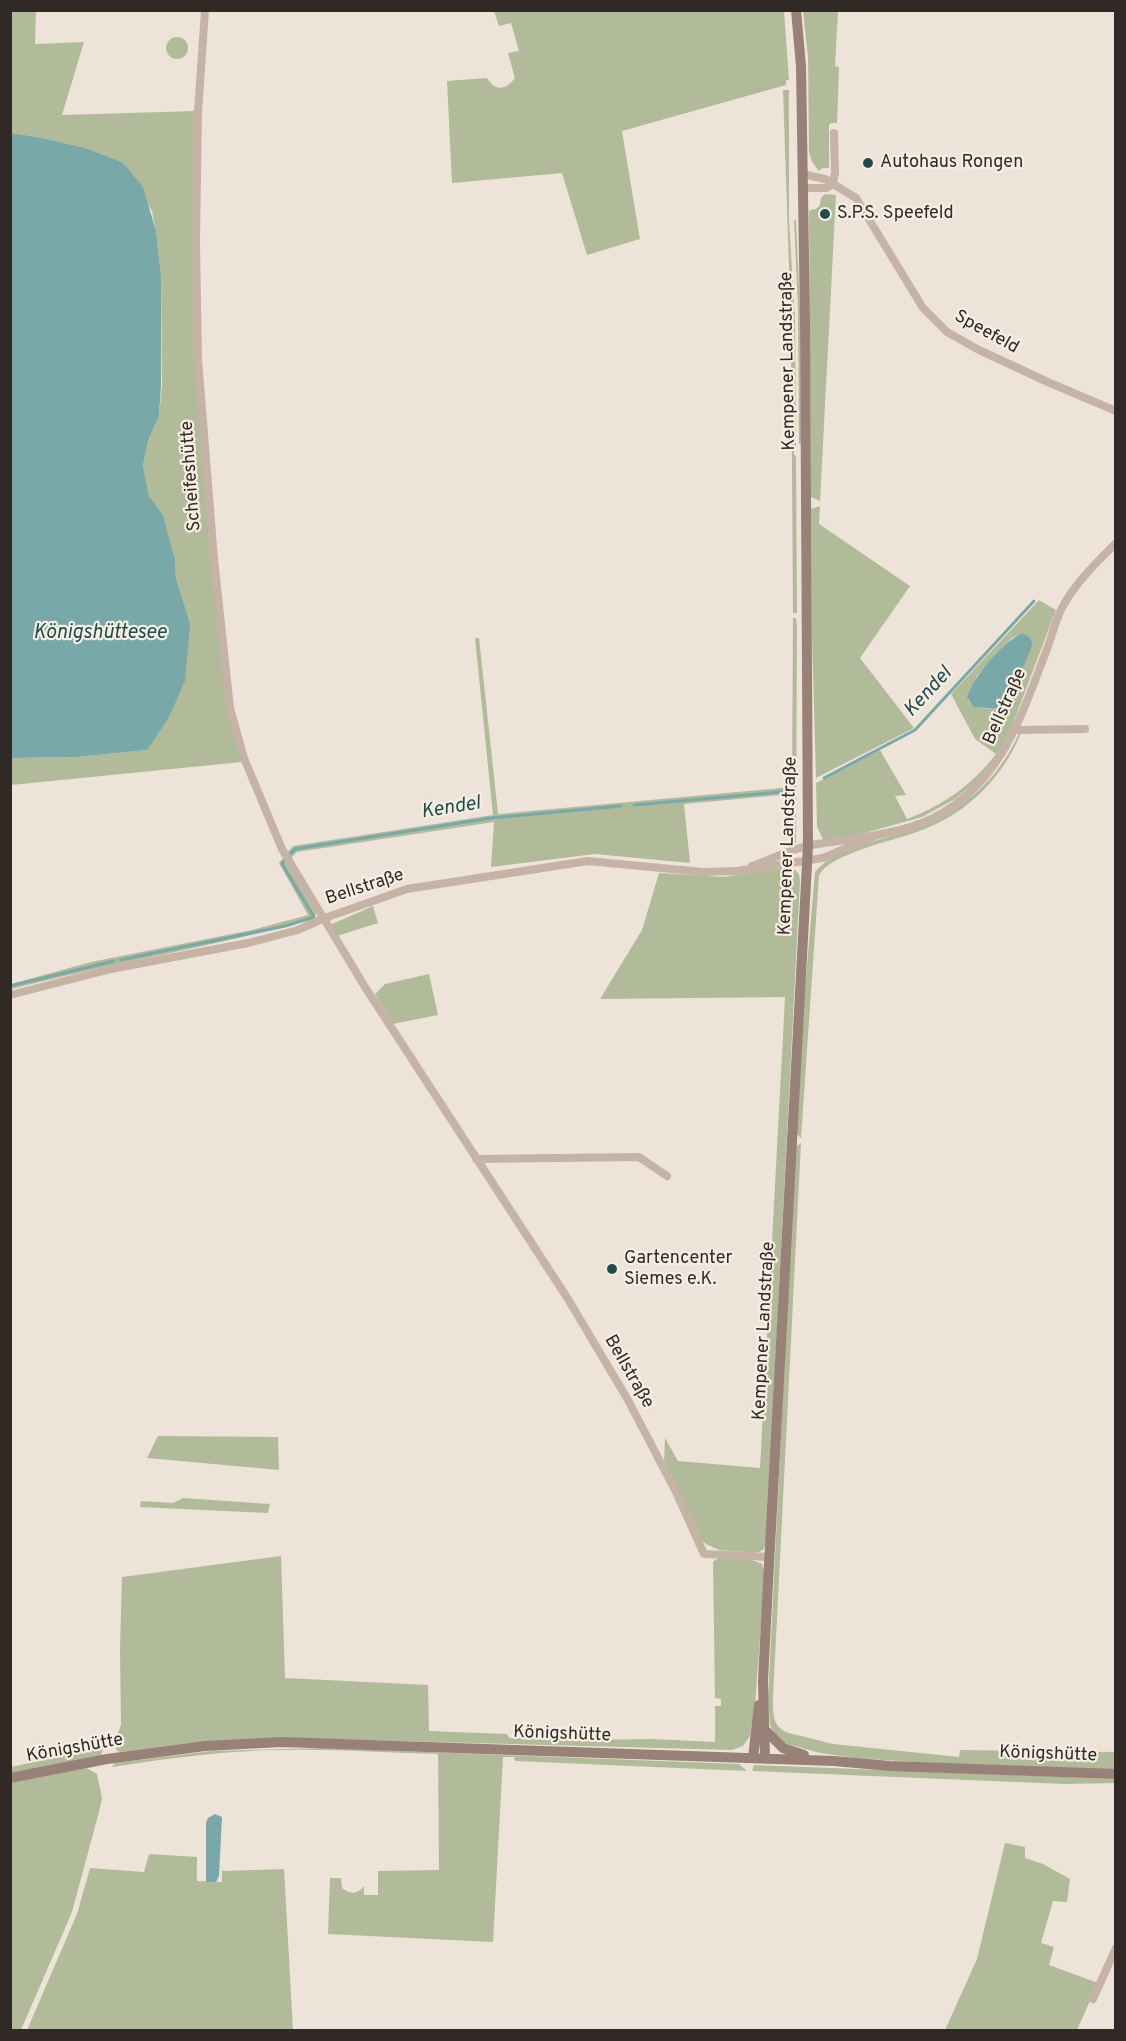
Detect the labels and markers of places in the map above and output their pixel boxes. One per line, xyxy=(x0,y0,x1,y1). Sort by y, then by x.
place label: Autohaus Rongen xyxy=(880,152,1023,174)
marker: Autohaus Rongen xyxy=(861,156,875,170)
place label: S.P.S. Speefeld xyxy=(837,203,953,225)
marker: S.P.S. Speefeld xyxy=(818,207,832,221)
place label: Gartencenter Siemes e.K. xyxy=(624,1248,733,1290)
marker: Gartencenter Siemes e.K. xyxy=(605,1262,619,1276)

